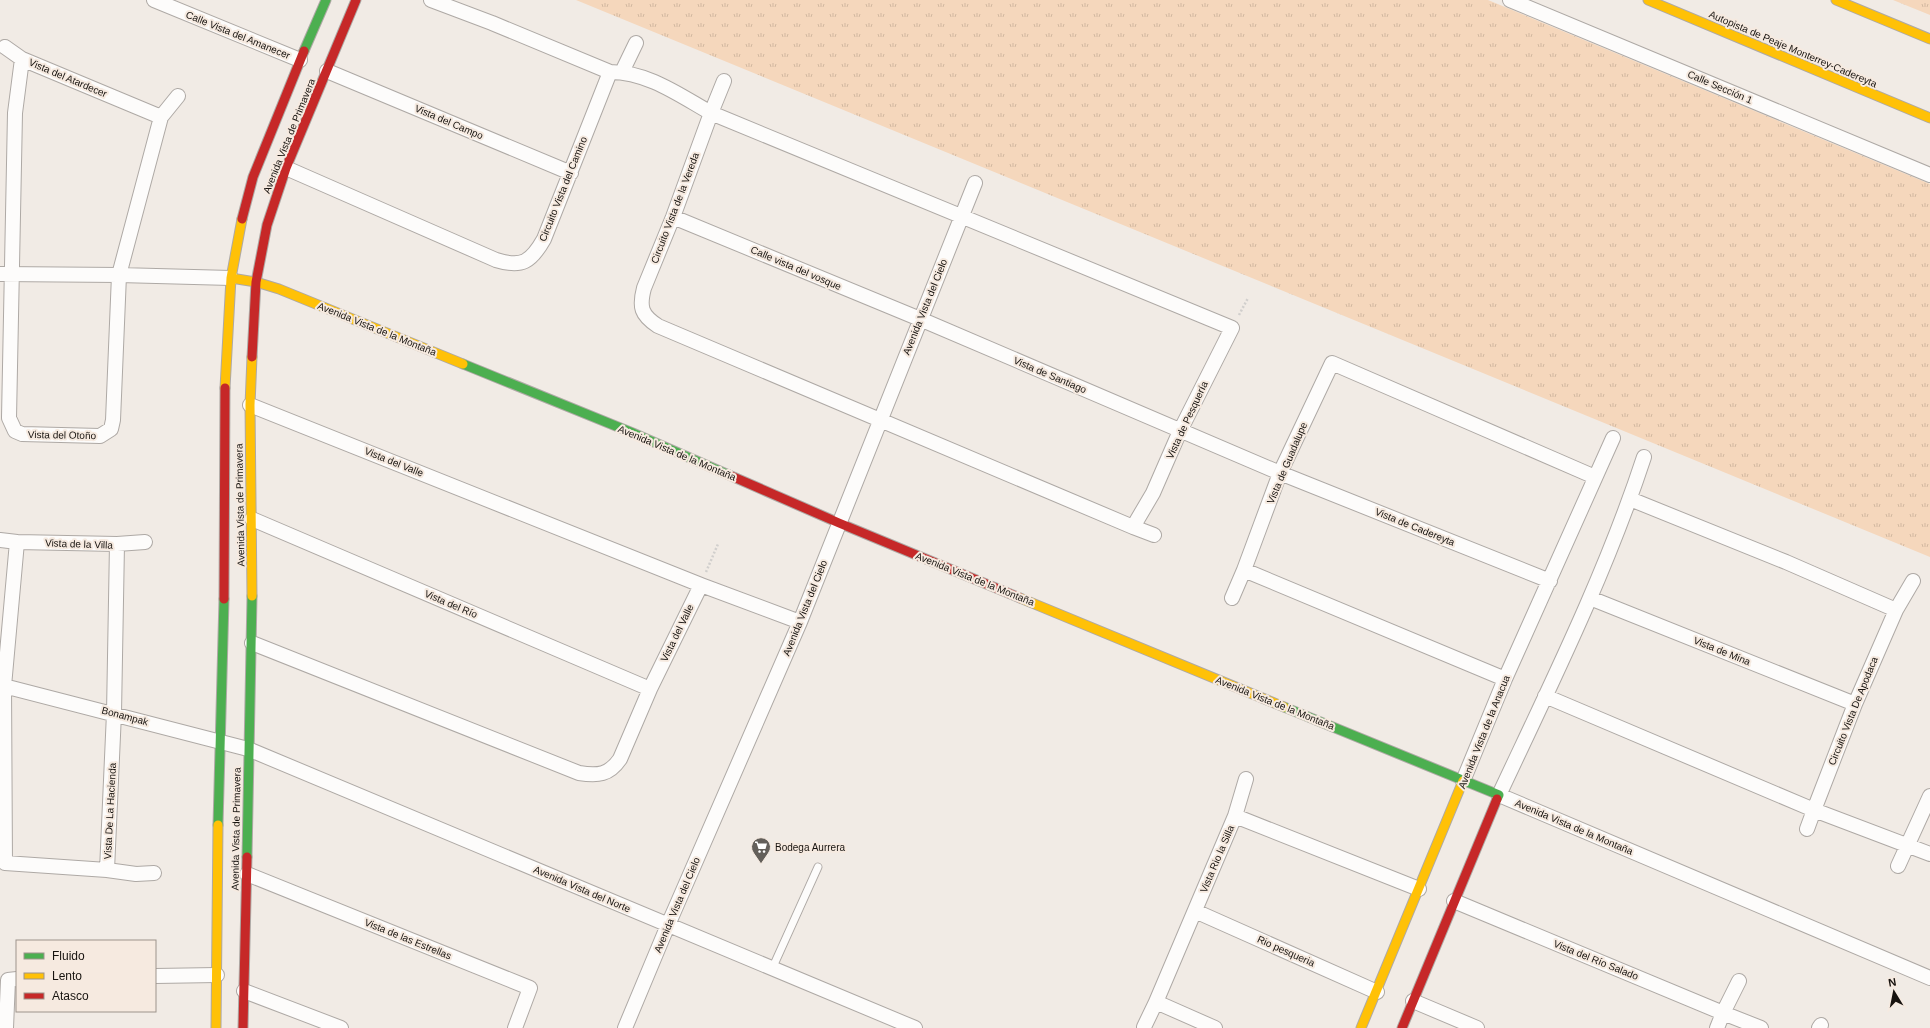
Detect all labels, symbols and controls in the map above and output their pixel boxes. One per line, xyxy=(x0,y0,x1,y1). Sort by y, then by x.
street label: Calle Vista del Amanecer xyxy=(184,9,292,61)
street label: Autopista de Peaje Monterrey-Cadereyta xyxy=(1707,9,1879,90)
street label: Vista del Atardecer xyxy=(27,57,109,100)
street label: Calle Sección 1 xyxy=(1686,68,1755,106)
street label: Avenida Vista de Primavera xyxy=(261,77,317,195)
street label: Vista del Campo xyxy=(413,103,485,142)
street label: Circuito Vista del Camino xyxy=(537,135,589,243)
street label: Circuito Vista de la Vereda xyxy=(649,151,701,265)
street label: Calle vista del vosque xyxy=(749,244,843,292)
street label: Avenida Vista del Cielo xyxy=(901,257,949,357)
street label: Avenida Vista de la Montaña xyxy=(316,300,438,358)
street label: Vista de Santiago xyxy=(1012,355,1089,396)
street label: Vista de Pesquería xyxy=(1164,379,1210,461)
street label: Vista de Guadalupe xyxy=(1265,420,1309,506)
street label: Avenida Vista de la Montaña xyxy=(616,423,738,483)
street label: Vista del Otoño xyxy=(28,429,97,441)
street label: Avenida Vista de Primavera xyxy=(233,443,247,567)
street label: Vista del Valle xyxy=(363,445,425,479)
street label: Vista de Cadereyta xyxy=(1374,506,1457,548)
street label: Vista de la Villa xyxy=(45,537,114,551)
street label: Avenida Vista de la Montaña xyxy=(914,550,1036,608)
street label: Avenida Vista del Cielo xyxy=(781,558,829,658)
street label: Vista del Río xyxy=(423,588,480,620)
street label: Vista del Valle xyxy=(658,602,696,663)
street label: Vista de Mina xyxy=(1692,635,1752,668)
street label: Circuito Vista De Apodaca xyxy=(1826,655,1880,767)
street label: Avenida Vista de la Anacua xyxy=(1456,673,1512,790)
street label: Avenida Vista de la Montaña xyxy=(1214,674,1336,732)
street label: Bonampak xyxy=(100,705,150,728)
street label: Vista De La Hacienda xyxy=(102,762,118,859)
street label: Avenida Vista de Primavera xyxy=(229,767,243,891)
street label: Avenida Vista de la Montaña xyxy=(1513,797,1635,857)
street label: Vista Rio la Silla xyxy=(1198,823,1236,894)
supermarket icon: Bodega Aurrera xyxy=(750,836,772,864)
place label: Bodega Aurrera xyxy=(775,842,845,853)
street label: Avenida Vista del Cielo xyxy=(652,855,702,954)
street label: Avenida Vista del Norte xyxy=(532,864,632,915)
street label: Vista de las Estrellas xyxy=(363,917,453,961)
street label: Rio pesqueria xyxy=(1256,933,1317,969)
street label: Vista del Río Salado xyxy=(1552,938,1640,982)
legend xyxy=(16,940,156,1012)
text: Fluido xyxy=(52,949,85,963)
text: Lento xyxy=(52,969,82,983)
north arrow xyxy=(1874,972,1914,1012)
text: N xyxy=(1887,976,1897,989)
text: Atasco xyxy=(52,989,89,1003)

